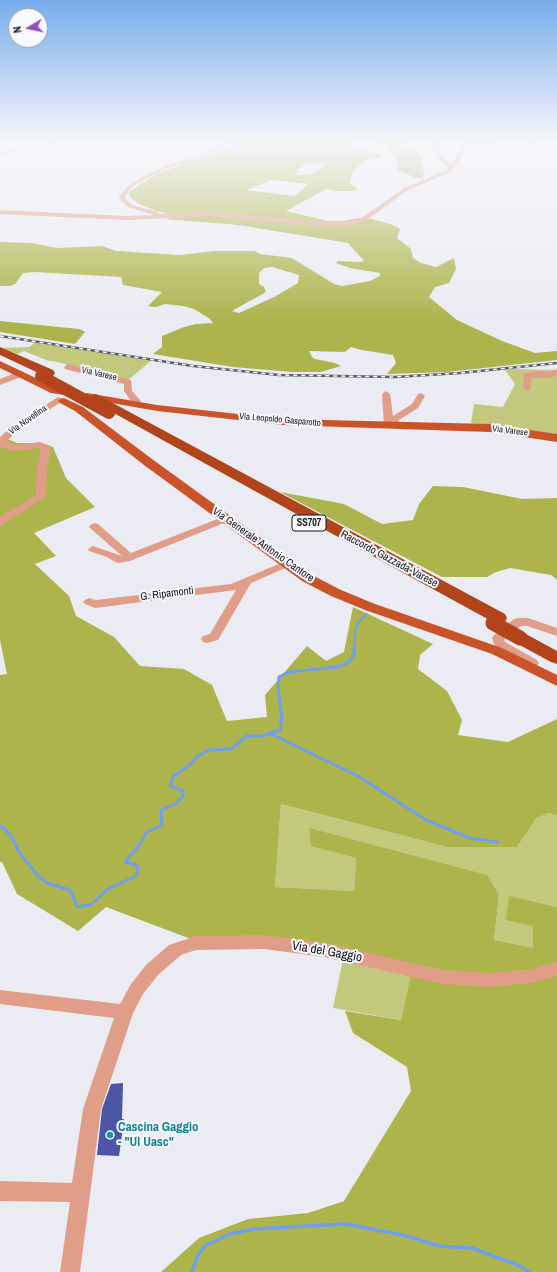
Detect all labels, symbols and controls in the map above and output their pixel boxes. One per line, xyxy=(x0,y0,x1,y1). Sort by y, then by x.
north arrow xyxy=(8,8,48,48)
text: N xyxy=(10,25,25,34)
street label: Via Varese xyxy=(80,365,118,383)
street label: Via Novellina xyxy=(7,403,49,437)
street label: Via Leopoldo Gasparotto xyxy=(239,411,321,429)
street label: Via Varese xyxy=(492,423,528,439)
street label: Via Generale Antonio Cantore xyxy=(210,505,316,585)
road number: SS707 xyxy=(292,515,326,531)
street label: Raccordo Gazzada-Varese xyxy=(338,528,440,590)
street label: G. Ripamonti xyxy=(140,584,194,604)
street label: Via del Gaggio xyxy=(291,938,363,966)
place label: Cascina Gaggio - "Ul Uasc" xyxy=(118,1120,199,1151)
marker: Cascina Gaggio - "Ul Uasc" xyxy=(105,1130,115,1140)

